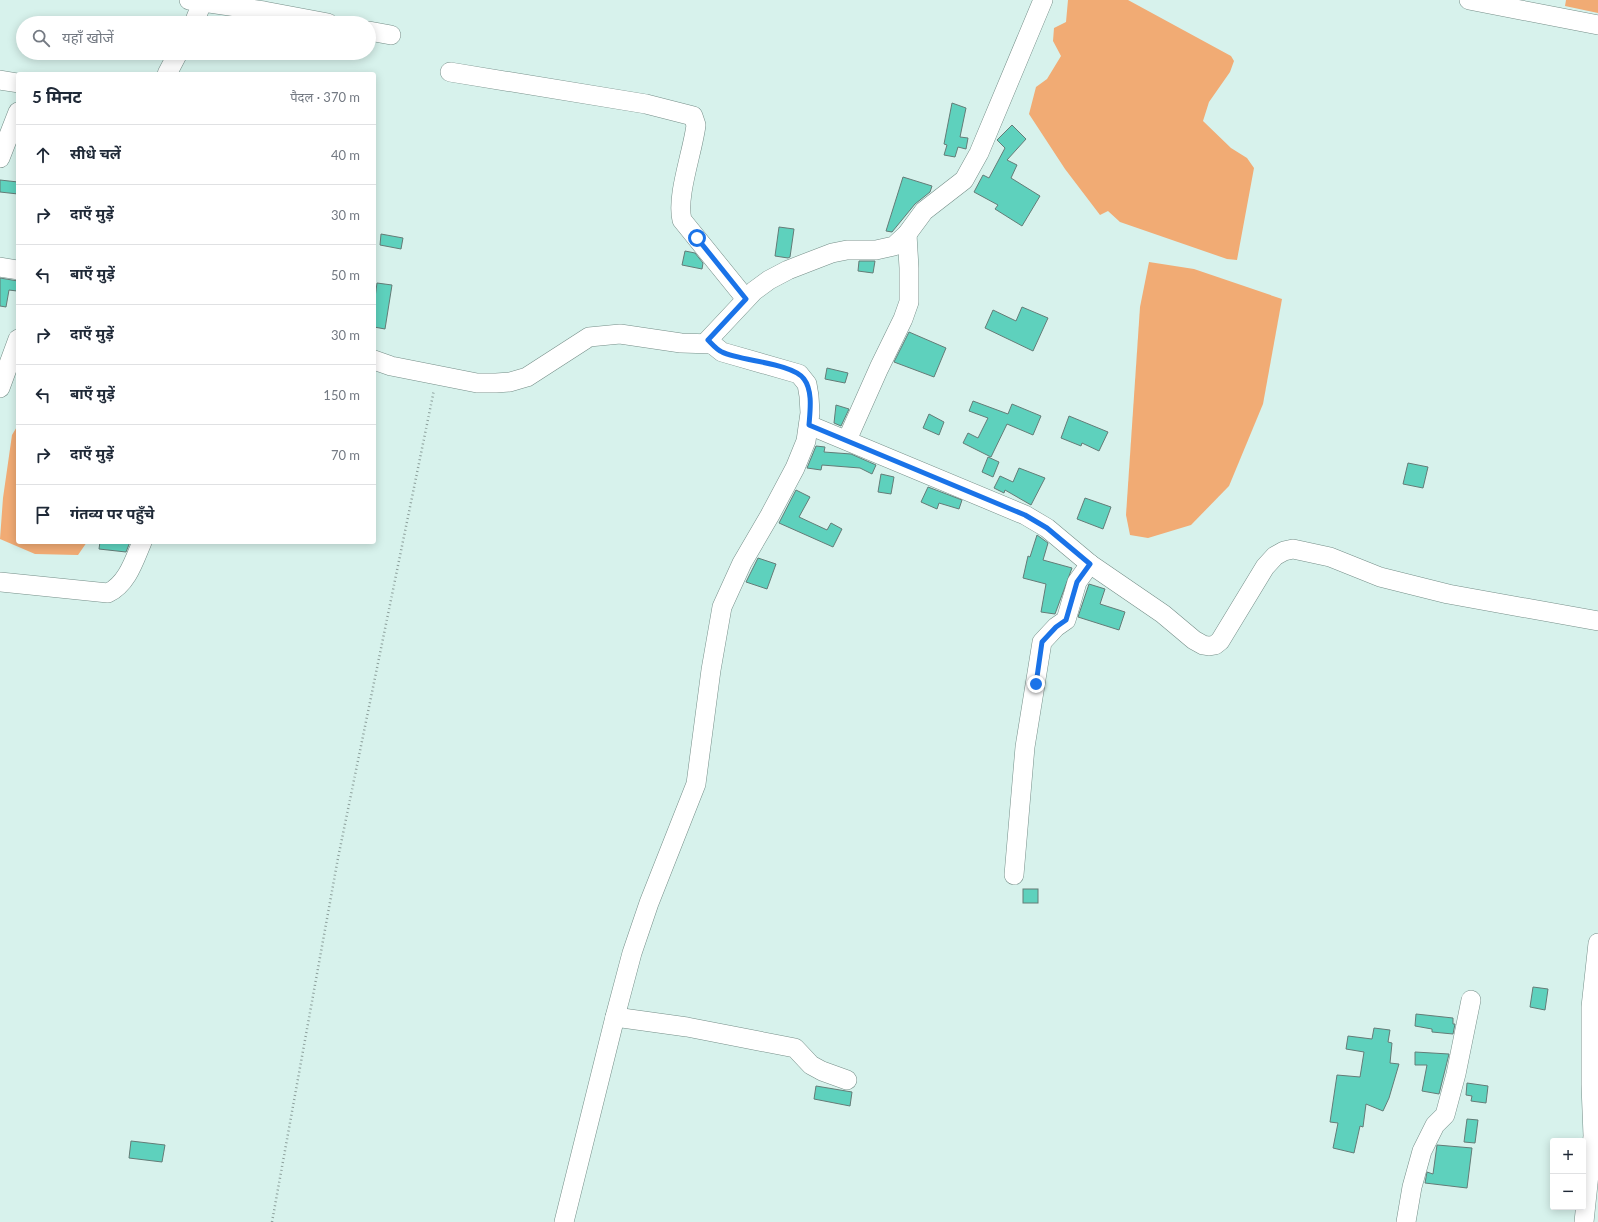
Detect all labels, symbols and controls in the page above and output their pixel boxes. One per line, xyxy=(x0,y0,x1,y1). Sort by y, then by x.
search box xyxy=(16,16,376,60)
icon: search xyxy=(30,27,52,49)
text: यहाँ खोजें xyxy=(62,28,114,46)
text: 5 मिनट xyxy=(32,86,82,107)
text: पैदल · 370 m xyxy=(290,89,360,105)
icon: ahead xyxy=(32,144,54,166)
text: सीधे चलें xyxy=(70,144,121,162)
text: 40 m xyxy=(331,147,360,163)
icon: right xyxy=(32,204,54,226)
text: दाएँ मुड़ें xyxy=(70,204,114,222)
text: 30 m xyxy=(331,207,360,223)
route start xyxy=(688,229,706,247)
icon: left xyxy=(32,264,54,286)
text: बाएँ मुड़ें xyxy=(70,264,115,282)
text: 50 m xyxy=(331,267,360,283)
icon: right xyxy=(32,324,54,346)
text: दाएँ मुड़ें xyxy=(70,324,114,342)
text: 30 m xyxy=(331,327,360,343)
icon: left xyxy=(32,384,54,406)
text: बाएँ मुड़ें xyxy=(70,384,115,402)
text: 150 m xyxy=(323,387,360,403)
icon: right xyxy=(32,444,54,466)
text: दाएँ मुड़ें xyxy=(70,444,114,462)
text: 70 m xyxy=(331,447,360,463)
icon: arrive xyxy=(32,504,54,526)
text: गंतव्य पर पहुँचे xyxy=(70,504,154,522)
route end xyxy=(1027,675,1045,693)
map controls xyxy=(1550,1138,1586,1210)
button: + xyxy=(1550,1138,1586,1174)
button: − xyxy=(1550,1174,1586,1210)

